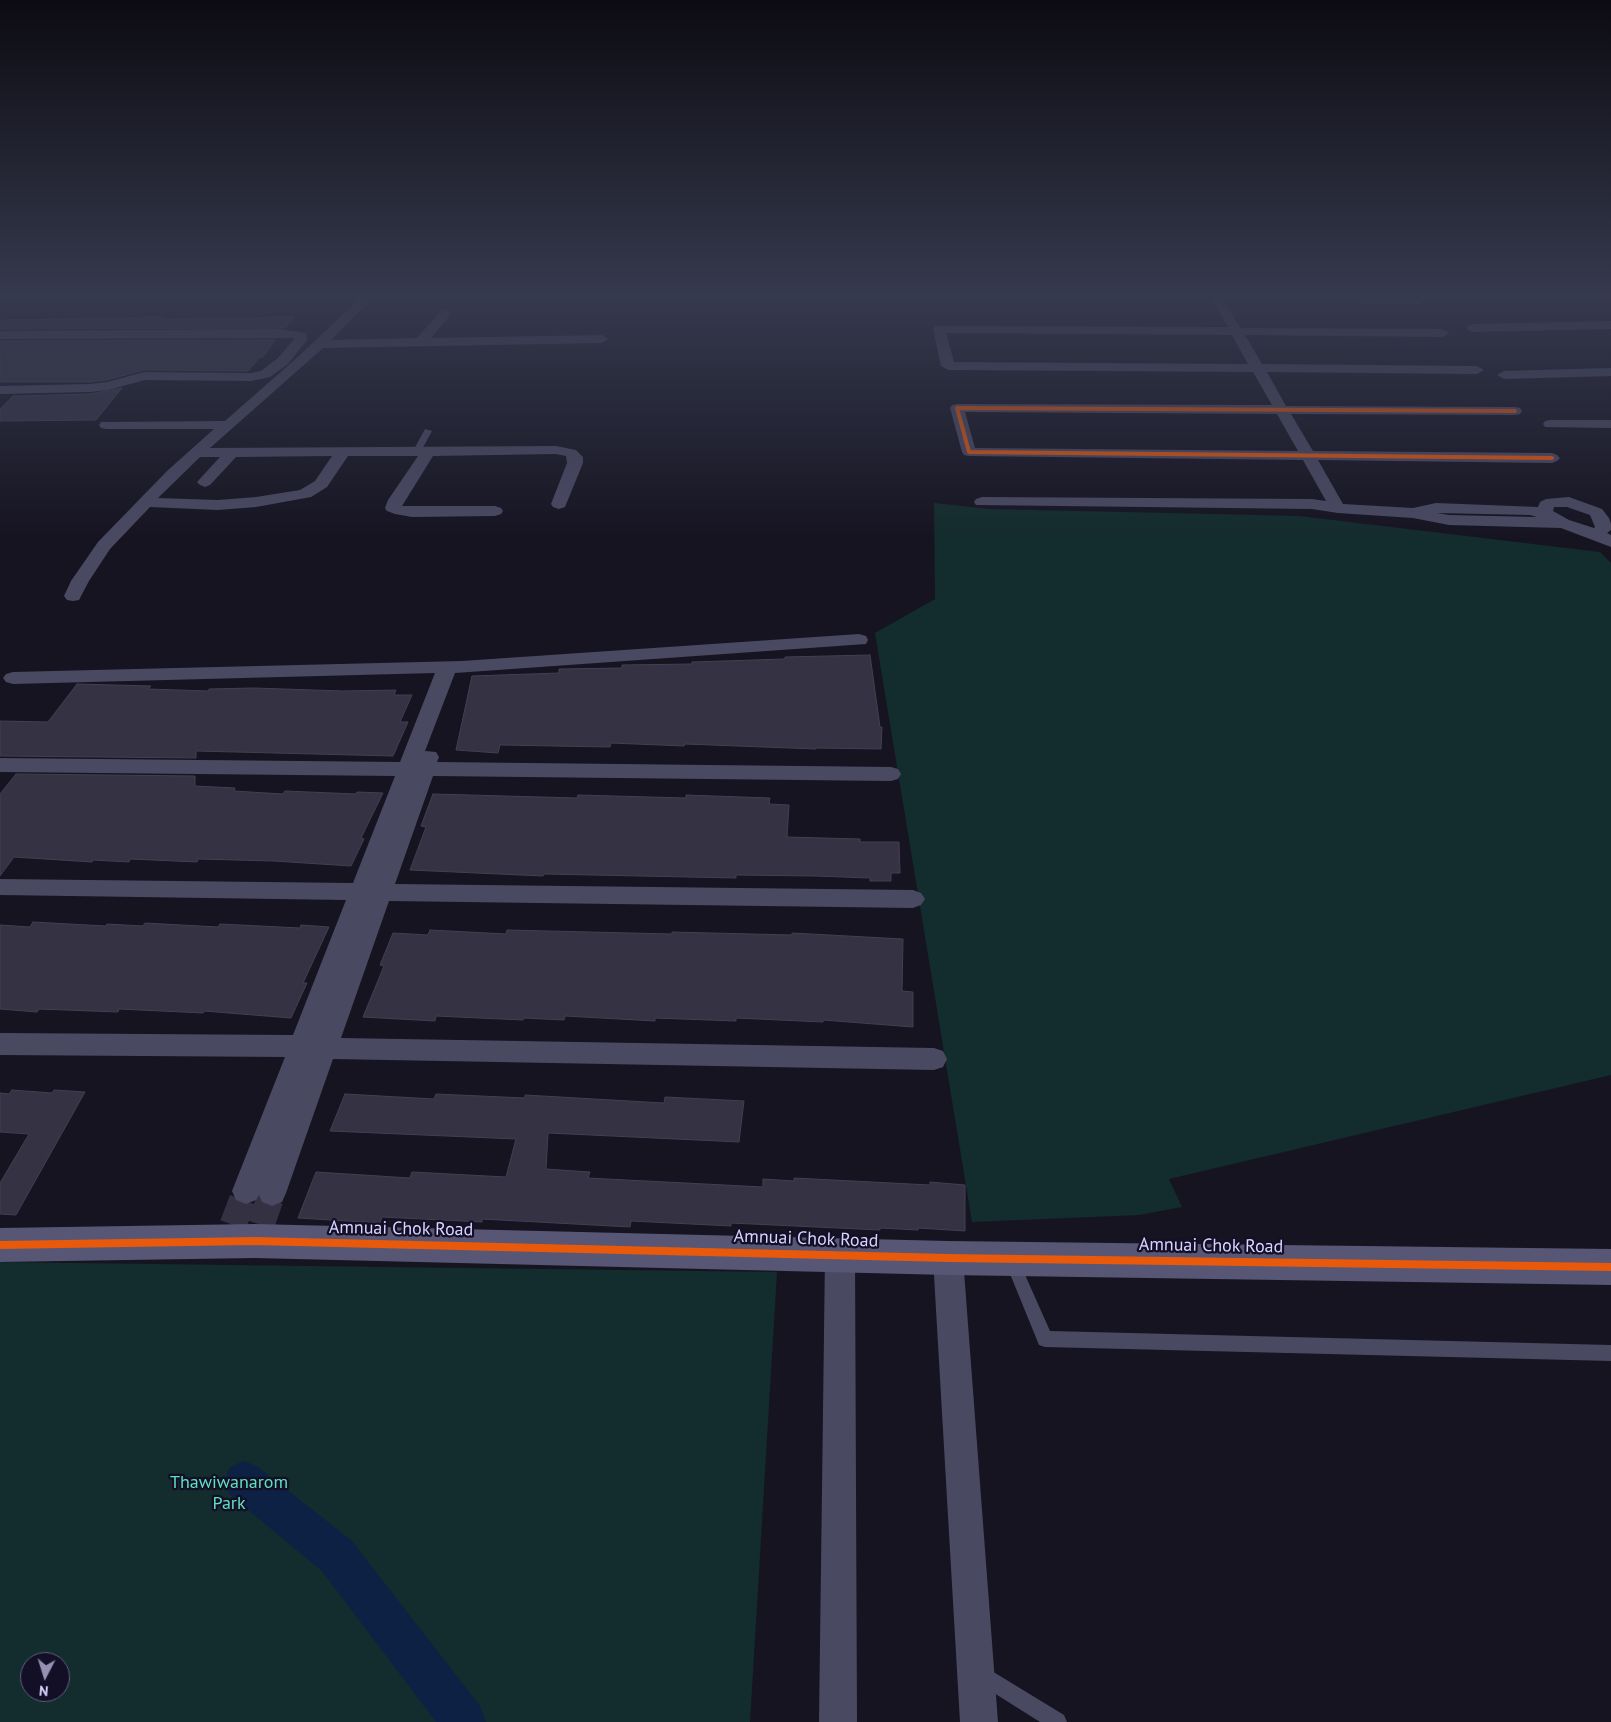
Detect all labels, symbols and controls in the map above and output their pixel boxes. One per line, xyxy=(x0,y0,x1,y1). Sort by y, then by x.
street label: Amnuai Chok Road xyxy=(329,1217,473,1241)
street label: Amnuai Chok Road xyxy=(733,1226,879,1252)
street label: Amnuai Chok Road xyxy=(1139,1234,1283,1258)
park label: Thawiwanarom Park xyxy=(170,1472,288,1515)
north arrow xyxy=(20,1652,70,1702)
text: N xyxy=(38,1682,49,1700)

